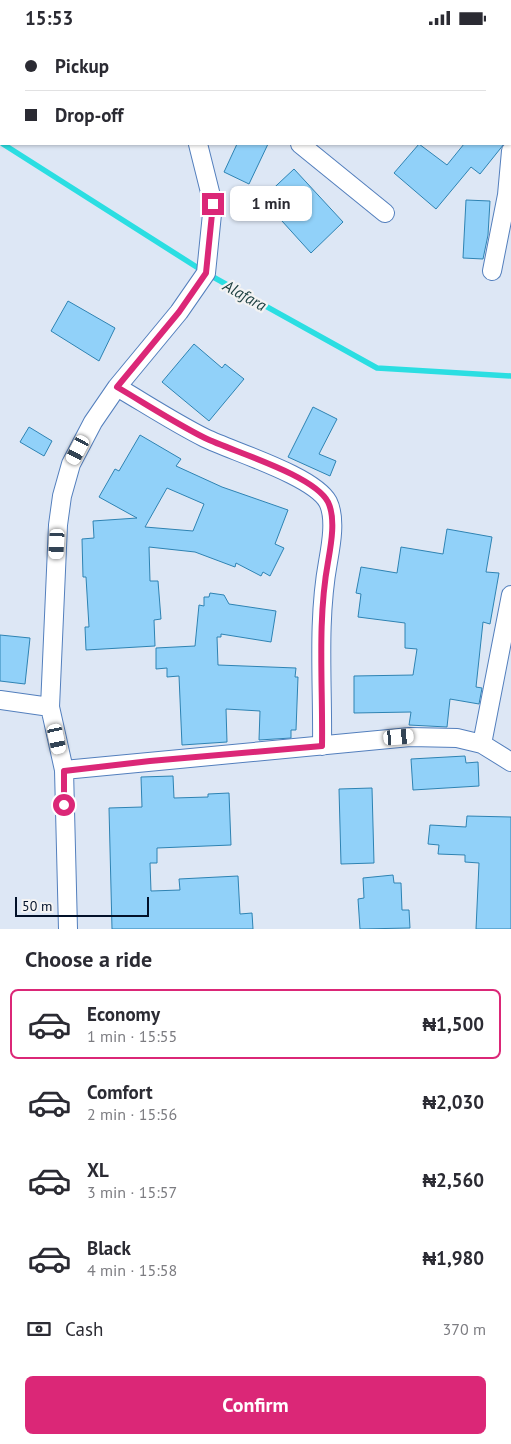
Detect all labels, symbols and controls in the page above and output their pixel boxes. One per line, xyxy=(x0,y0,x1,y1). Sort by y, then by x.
text: 15:53 xyxy=(25,6,73,30)
text: Pickup xyxy=(55,54,109,78)
text: Drop-off xyxy=(55,103,123,127)
callout: 1 min xyxy=(230,187,313,221)
route end xyxy=(202,193,224,215)
text: 1 min xyxy=(251,193,291,213)
water label: Alafara xyxy=(219,275,270,315)
car xyxy=(64,433,91,467)
car xyxy=(48,529,65,559)
car xyxy=(46,723,67,755)
car xyxy=(383,728,414,746)
route start xyxy=(53,794,75,816)
scale bar xyxy=(15,894,149,917)
text: 50 m xyxy=(22,897,52,915)
text: Choose a ride xyxy=(25,945,152,973)
icon: car xyxy=(27,1002,72,1047)
text: Economy xyxy=(87,1002,160,1026)
text: ₦1,500 xyxy=(422,1012,484,1036)
text: 1 min · 15:55 xyxy=(87,1026,177,1046)
icon: car xyxy=(27,1080,72,1125)
text: Comfort xyxy=(87,1080,153,1104)
text: ₦2,030 xyxy=(422,1090,484,1114)
text: 2 min · 15:56 xyxy=(87,1104,177,1124)
icon: car xyxy=(27,1158,72,1203)
text: XL xyxy=(87,1158,109,1182)
text: ₦2,560 xyxy=(422,1168,484,1192)
text: 3 min · 15:57 xyxy=(87,1182,177,1202)
icon: car xyxy=(27,1236,72,1281)
text: Black xyxy=(87,1236,131,1260)
text: ₦1,980 xyxy=(422,1246,484,1270)
text: 4 min · 15:58 xyxy=(87,1260,177,1280)
icon: cash xyxy=(25,1315,53,1343)
text: Cash xyxy=(65,1317,103,1341)
text: 370 m xyxy=(443,1319,486,1339)
button: Confirm xyxy=(25,1376,486,1434)

